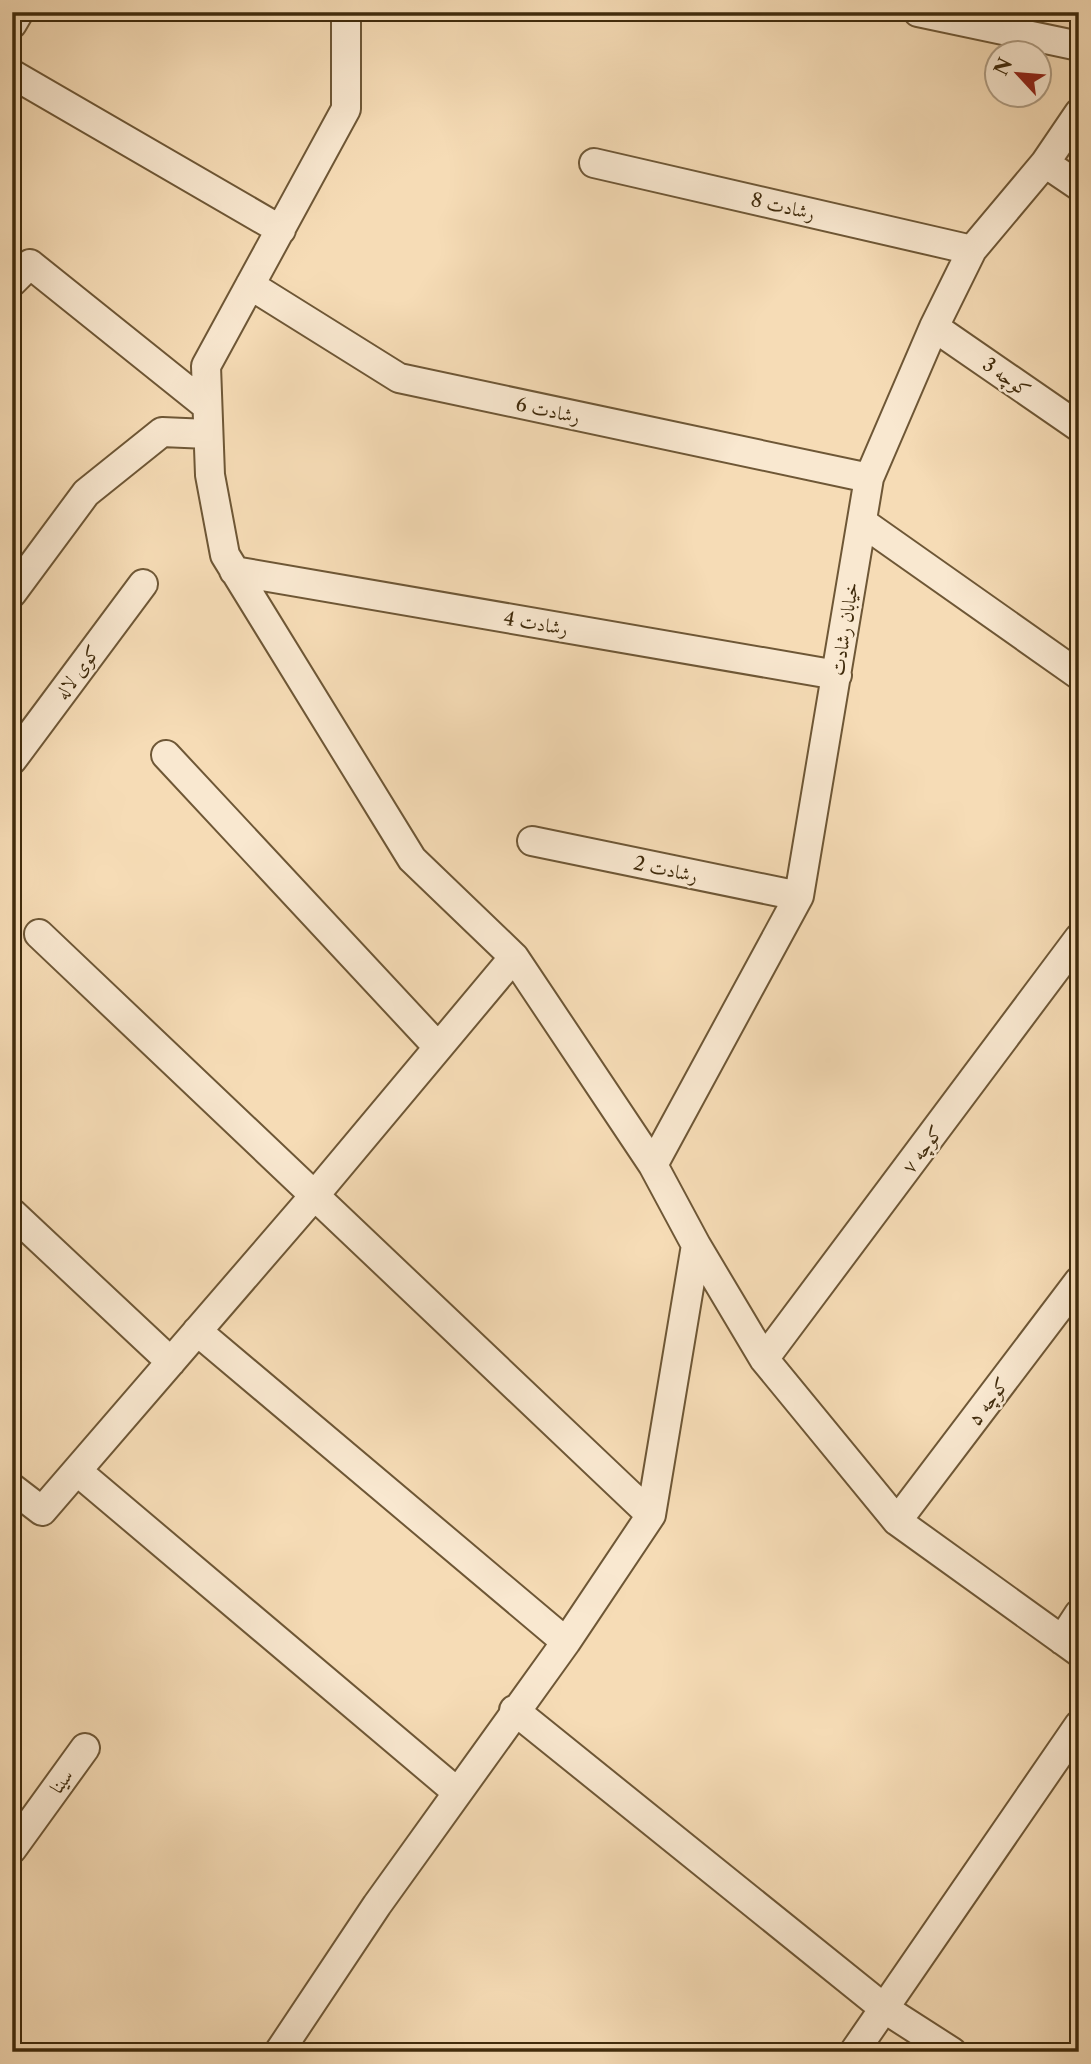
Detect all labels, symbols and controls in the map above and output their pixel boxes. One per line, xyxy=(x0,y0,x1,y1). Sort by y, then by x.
north arrow xyxy=(982,38,1052,108)
text: N xyxy=(989,54,1017,79)
street label: رشادت 8 xyxy=(749,188,817,225)
street label: کوچه 3 xyxy=(977,353,1035,404)
street label: رشادت 6 xyxy=(514,392,582,429)
street label: خیابان رشادت xyxy=(826,581,863,677)
street label: رشادت 4 xyxy=(502,607,570,640)
street label: کوی لاله xyxy=(50,641,106,704)
street label: رشادت 2 xyxy=(632,851,700,887)
street label: کوچه ۷ xyxy=(897,1121,949,1179)
street label: کوچه ۵ xyxy=(963,1373,1015,1431)
street label: سینا xyxy=(45,1765,78,1798)

